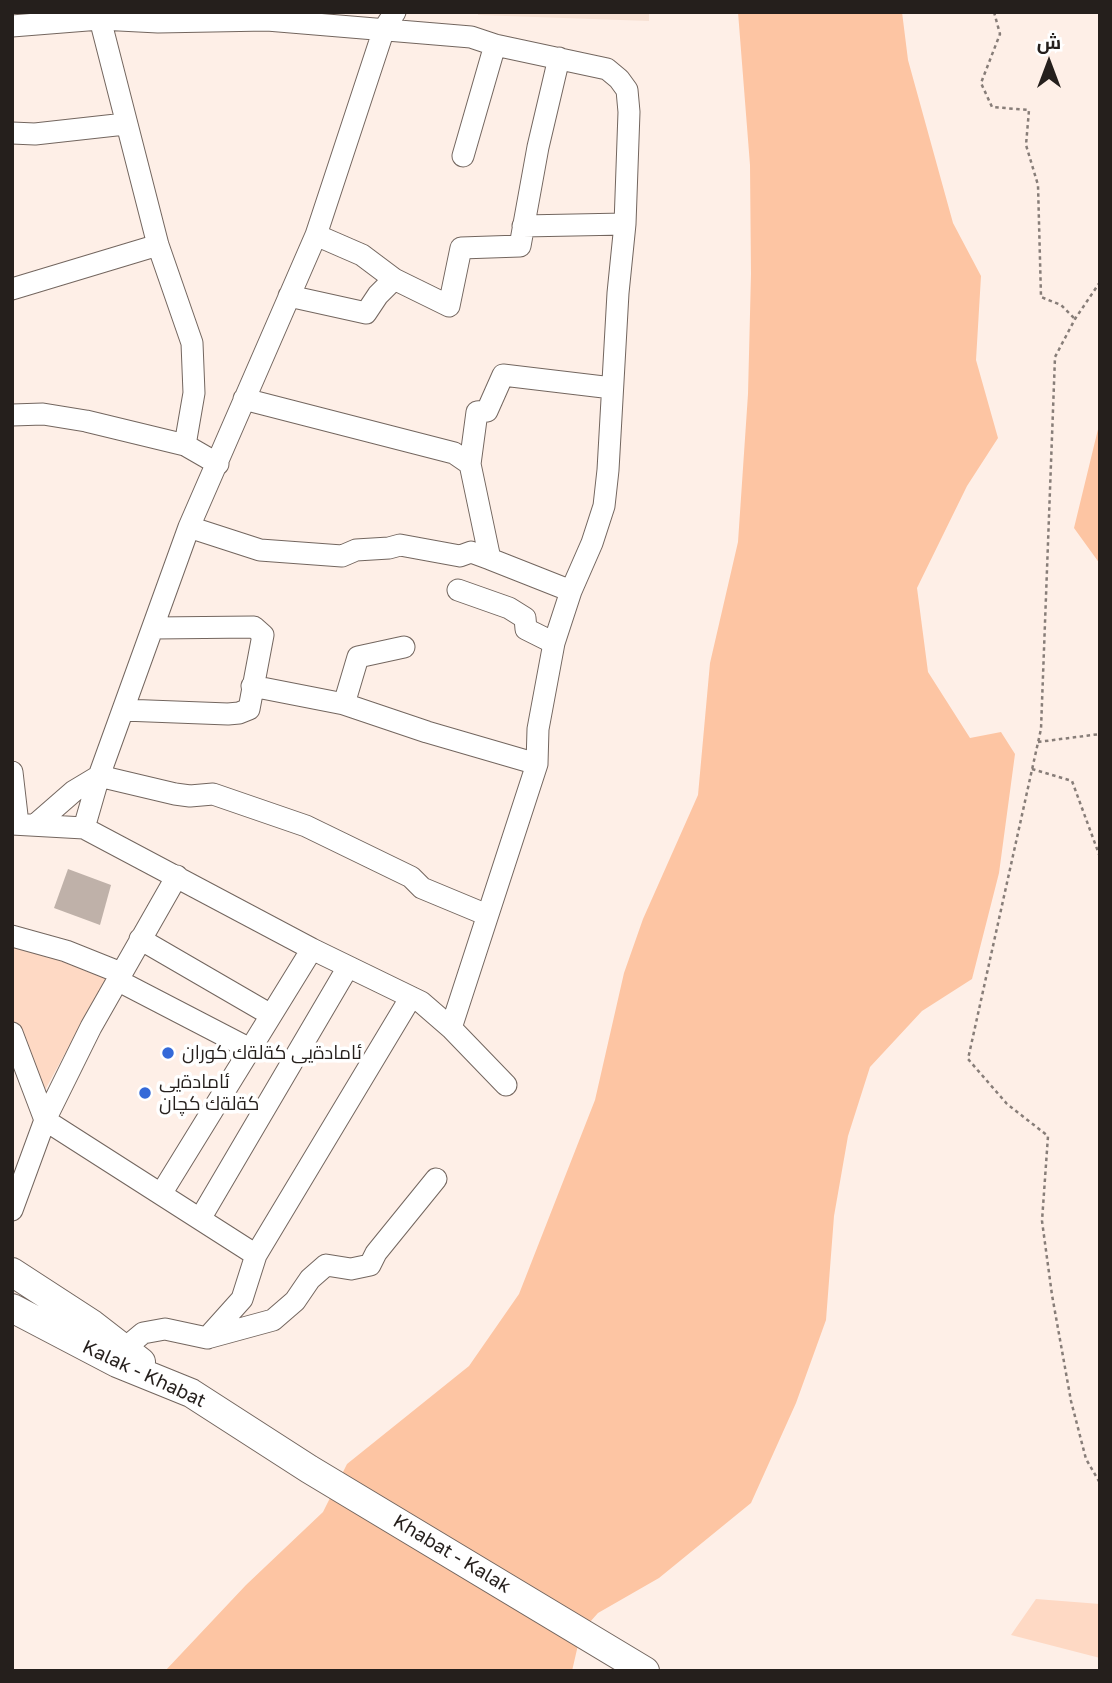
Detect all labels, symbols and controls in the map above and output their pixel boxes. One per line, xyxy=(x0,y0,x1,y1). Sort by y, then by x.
north arrow xyxy=(1014,28,1084,98)
text: ش xyxy=(1037,30,1061,53)
place label: ئامادةيى كةلةك كوران xyxy=(182,1042,362,1064)
marker: ئامادةيى كةلةك كوران xyxy=(160,1045,176,1061)
place label: ئامادةيى كةلةك كچان xyxy=(159,1071,259,1115)
marker: ئامادةيى كةلةك كچان xyxy=(137,1085,153,1101)
street label: Kalak - Khabat xyxy=(79,1336,209,1412)
street label: Khabat - Kalak xyxy=(389,1510,515,1598)

